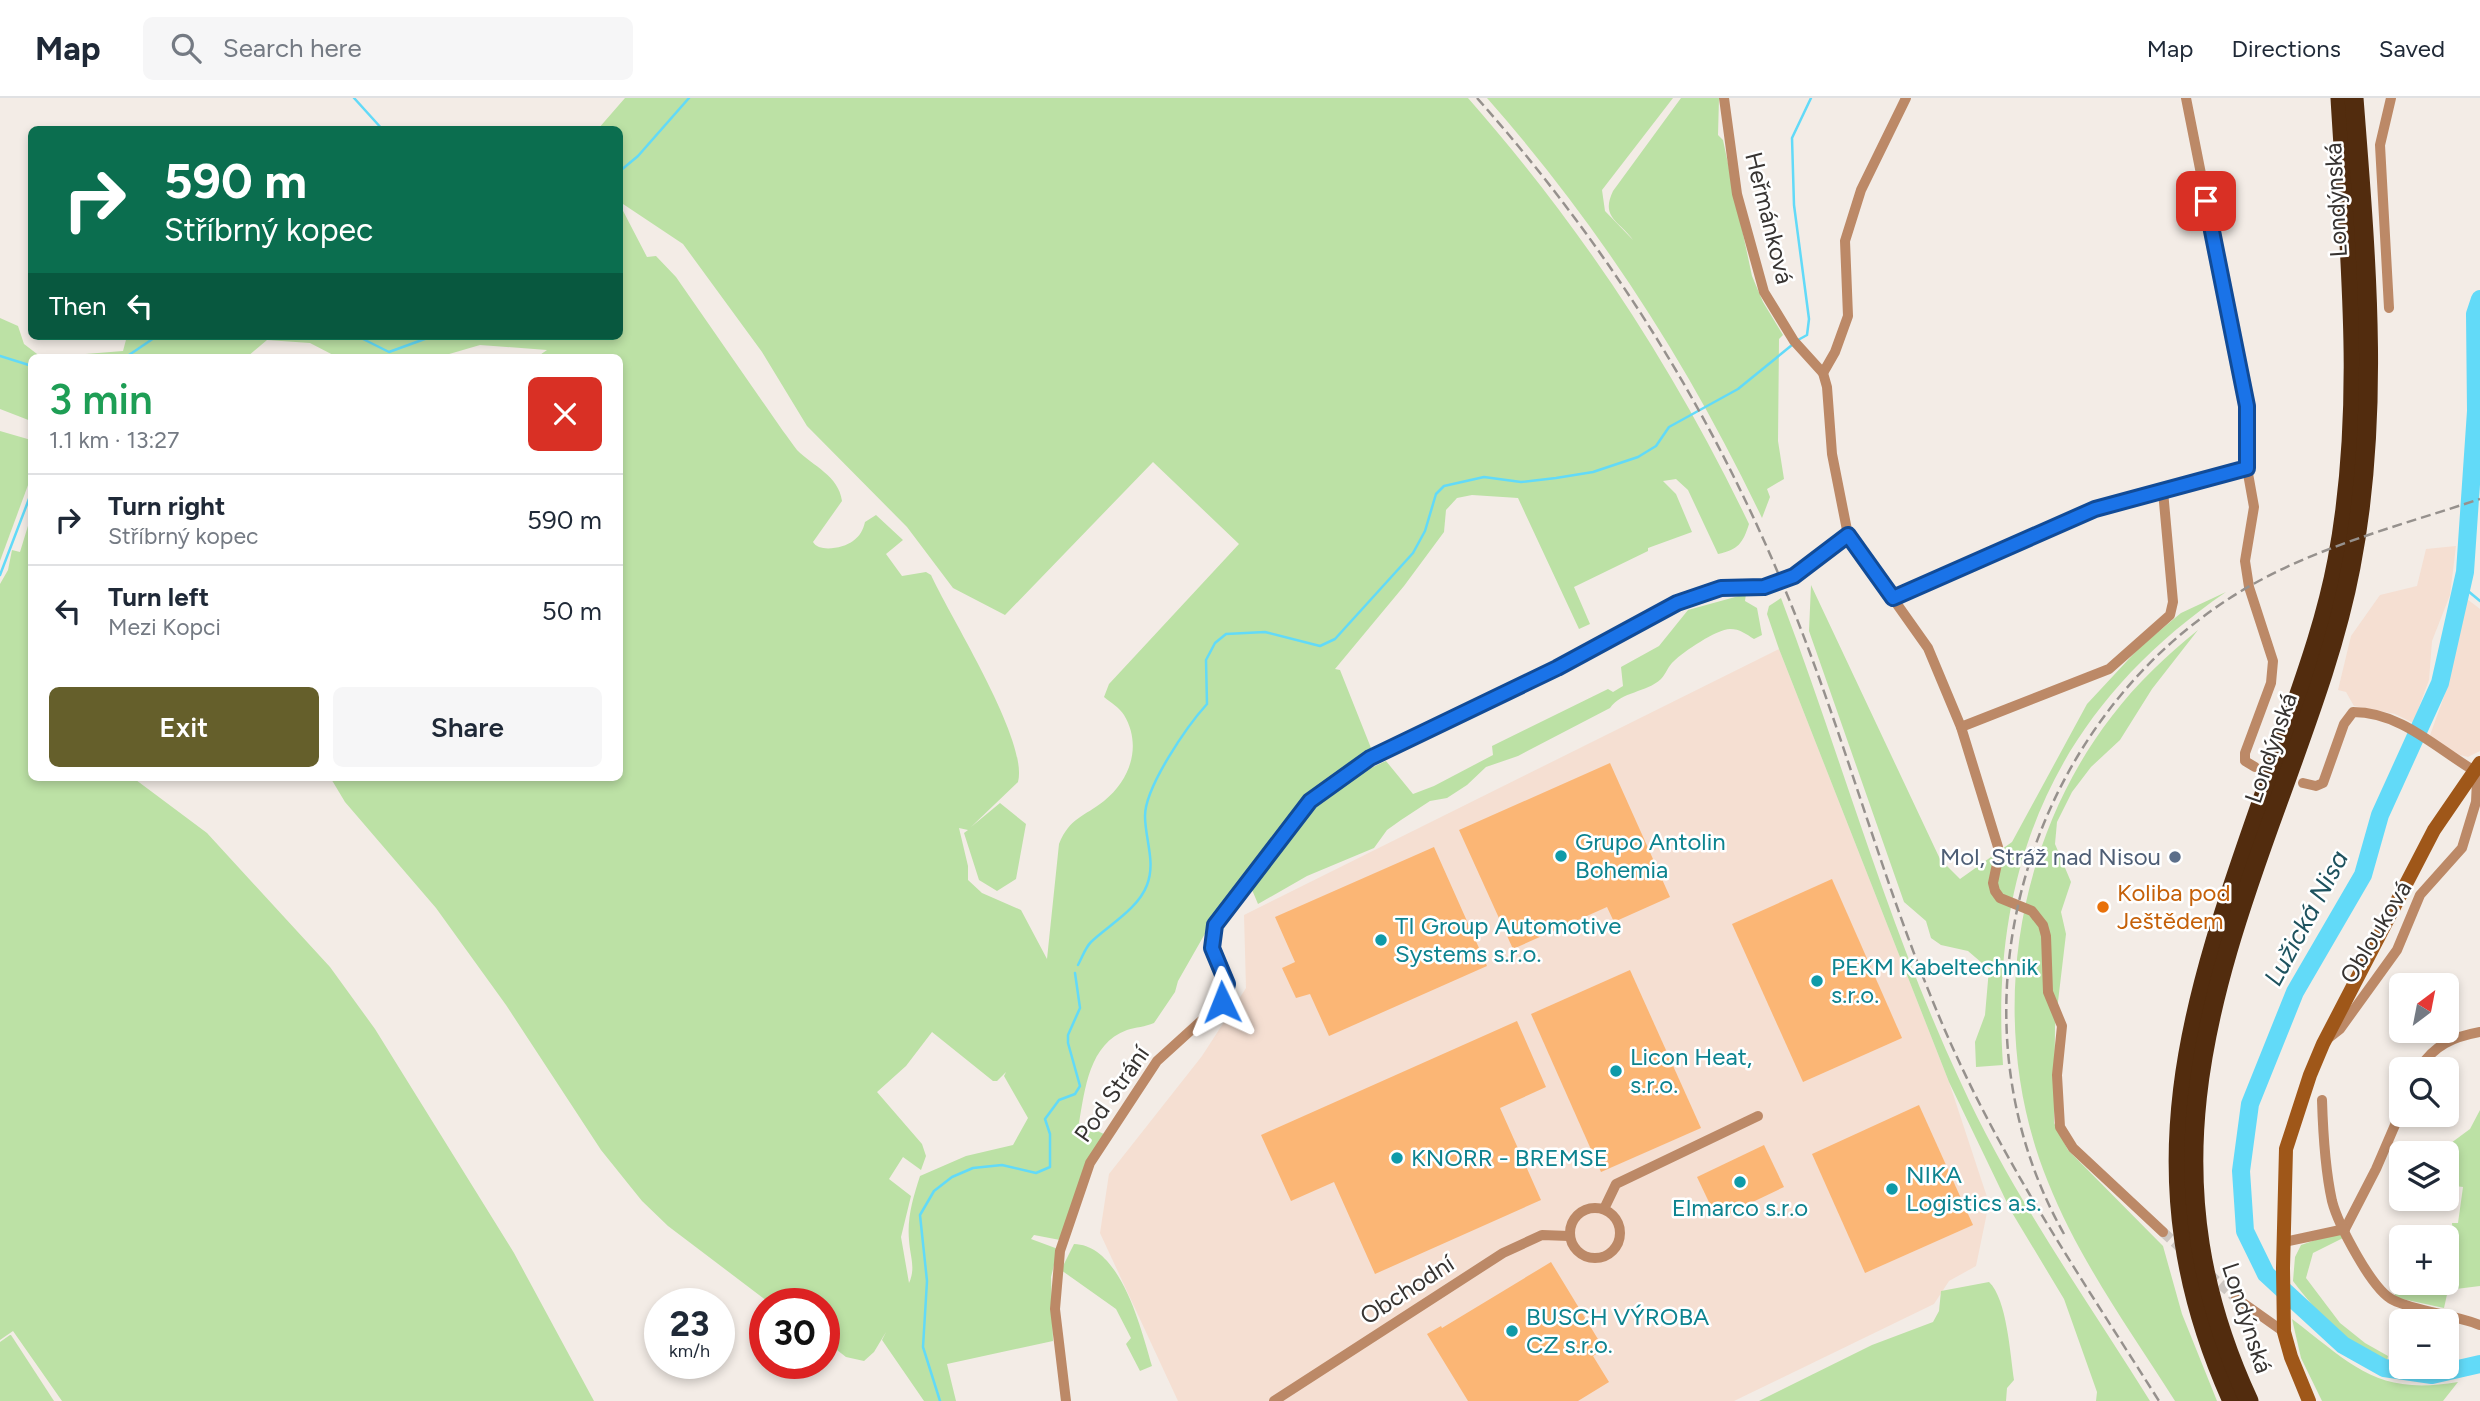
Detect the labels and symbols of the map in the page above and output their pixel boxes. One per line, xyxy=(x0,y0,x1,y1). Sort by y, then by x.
street label: Londýnská xyxy=(2318,142,2353,258)
street label: Heřmánková xyxy=(1739,149,1800,287)
pin xyxy=(2176,171,2236,231)
street label: Londýnská xyxy=(2238,689,2303,807)
place label: Grupo Antolin Bohemia xyxy=(1575,827,1726,884)
place label: Mol, Stráž nad Nisou xyxy=(1940,842,2161,871)
water label: Lužická Nisa xyxy=(2257,845,2355,991)
marker: Grupo Antolin Bohemia xyxy=(1553,848,1569,864)
marker: Mol, Stráž nad Nisou xyxy=(2167,849,2183,865)
street label: Oblouková xyxy=(2334,875,2418,988)
place label: Koliba pod Ještědem xyxy=(2117,878,2231,935)
marker: Koliba pod Ještědem xyxy=(2095,899,2111,915)
place label: TI Group Automotive Systems s.r.o. xyxy=(1395,911,1621,968)
marker: TI Group Automotive Systems s.r.o. xyxy=(1373,932,1389,948)
place label: PEKM Kabeltechnik s.r.o. xyxy=(1831,952,2039,1009)
position arrow xyxy=(1185,965,1259,1039)
marker: PEKM Kabeltechnik s.r.o. xyxy=(1809,973,1825,989)
north arrow xyxy=(2389,973,2459,1043)
street label: Pod Strání xyxy=(1068,1039,1156,1147)
place label: Licon Heat, s.r.o. xyxy=(1630,1042,1752,1099)
marker: Licon Heat, s.r.o. xyxy=(1608,1063,1624,1079)
place label: KNORR - BREMSE xyxy=(1411,1143,1608,1172)
marker: KNORR - BREMSE xyxy=(1389,1150,1405,1166)
place label: NIKA Logistics a.s. xyxy=(1906,1160,2041,1217)
marker: Elmarco s.r.o xyxy=(1732,1174,1748,1190)
marker: NIKA Logistics a.s. xyxy=(1884,1181,1900,1197)
place label: Elmarco s.r.o xyxy=(1672,1193,1808,1222)
street label: Obchodní xyxy=(1354,1248,1460,1331)
street label: Londýnská xyxy=(2216,1259,2279,1377)
speed limit sign: 30 xyxy=(749,1288,840,1379)
place label: BUSCH VÝROBA CZ s.r.o. xyxy=(1526,1302,1710,1359)
marker: BUSCH VÝROBA CZ s.r.o. xyxy=(1504,1323,1520,1339)

